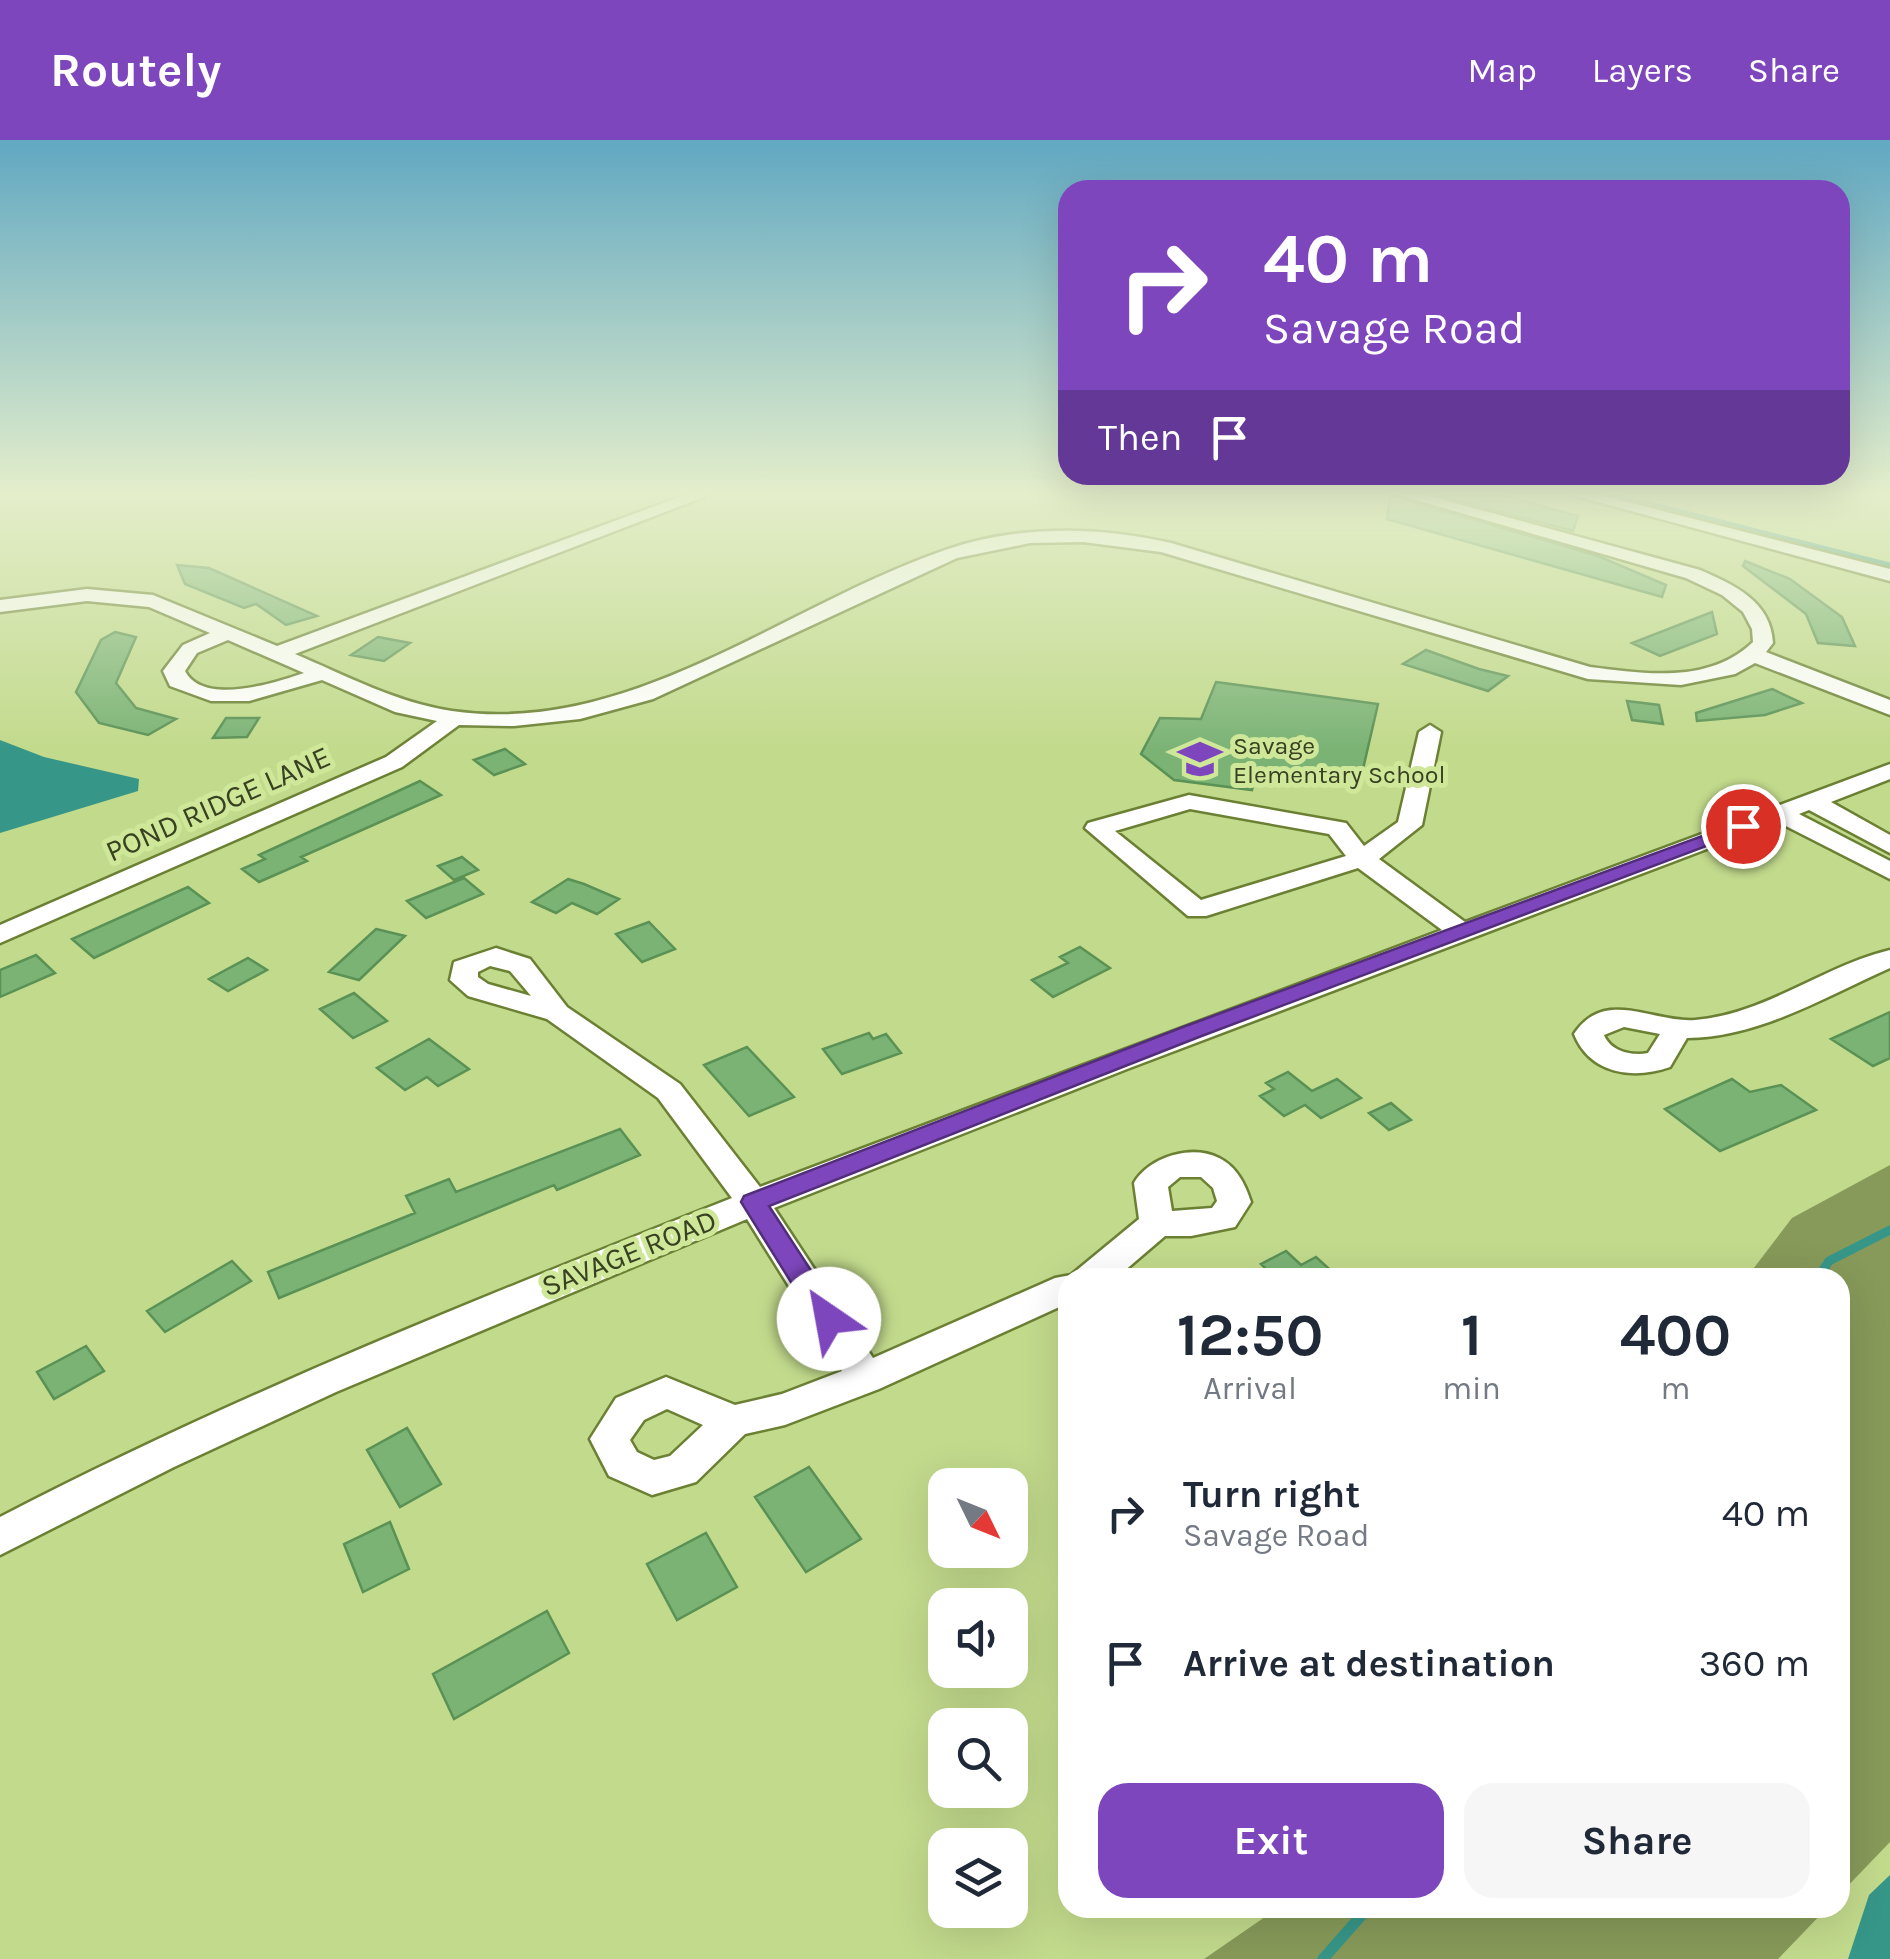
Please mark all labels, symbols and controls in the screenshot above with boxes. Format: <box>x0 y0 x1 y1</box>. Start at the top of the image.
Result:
text: Routely <box>50 42 221 98</box>
text: Map <box>1467 50 1537 91</box>
text: Layers <box>1592 50 1693 91</box>
text: Share <box>1748 50 1840 91</box>
text: 40 m <box>1263 218 1433 300</box>
icon: right <box>1098 220 1228 350</box>
text: Savage Road <box>1263 302 1525 354</box>
icon: arrive <box>1202 410 1257 465</box>
text: Then <box>1098 415 1182 460</box>
place label: Savage Elementary School <box>1233 731 1445 789</box>
school or university icon: Savage Elementary School <box>1176 735 1224 783</box>
street label: POND RIDGE LANE <box>100 738 336 870</box>
pin <box>1701 784 1786 869</box>
icon: arrive <box>1716 799 1771 854</box>
street label: SAVAGE ROAD <box>536 1202 722 1304</box>
position arrow <box>777 1267 881 1371</box>
text: 12:50 <box>1177 1300 1323 1370</box>
text: 1 <box>1461 1300 1482 1370</box>
text: 400 <box>1620 1300 1731 1370</box>
text: Arrival <box>1203 1370 1297 1407</box>
text: min <box>1442 1370 1501 1407</box>
text: m <box>1660 1370 1690 1407</box>
north arrow <box>928 1468 1028 1568</box>
map controls <box>928 1468 1028 1928</box>
text: Turn right <box>1183 1472 1360 1517</box>
icon: right <box>1098 1486 1153 1541</box>
text: 40 m <box>1722 1491 1810 1536</box>
text: Savage Road <box>1183 1517 1369 1554</box>
button: sound <box>928 1588 1028 1688</box>
icon: arrive <box>1098 1636 1153 1691</box>
text: Arrive at destination <box>1183 1641 1555 1686</box>
text: 360 m <box>1699 1641 1810 1686</box>
button: search <box>928 1708 1028 1808</box>
button: Exit <box>1098 1783 1444 1898</box>
button: Share <box>1464 1783 1810 1898</box>
button: layers <box>928 1828 1028 1928</box>

